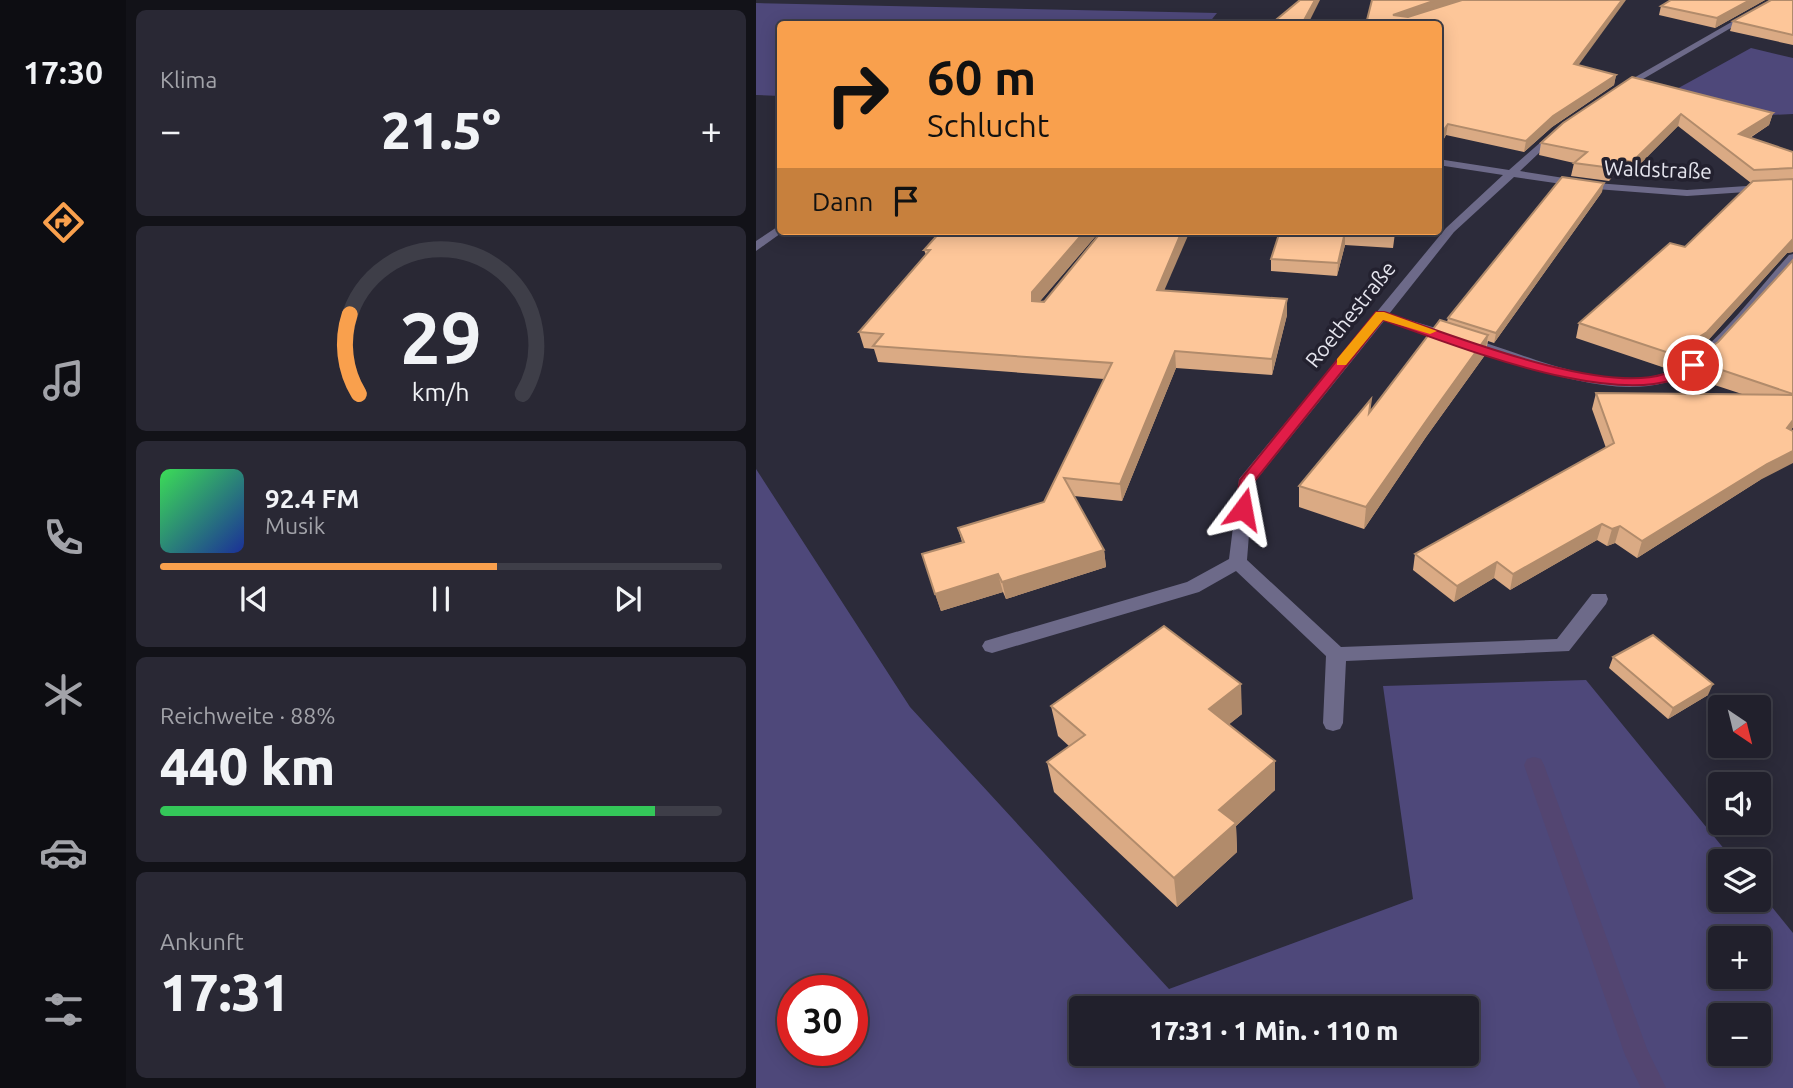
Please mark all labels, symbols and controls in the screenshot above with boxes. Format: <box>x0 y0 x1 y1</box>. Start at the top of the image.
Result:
icon: right <box>812 49 903 140</box>
text: 60 m <box>927 49 1036 104</box>
text: 17:30 <box>23 54 103 90</box>
text: Klima <box>160 67 217 92</box>
text: 21.5° <box>381 101 501 159</box>
text: Schlucht <box>927 107 1049 143</box>
text: − <box>160 109 181 151</box>
text: + <box>701 109 722 151</box>
street label: Waldstraße <box>1604 155 1712 183</box>
icon: arrive <box>887 182 925 220</box>
text: Dann <box>812 187 873 216</box>
icon: directions <box>39 198 88 247</box>
street label: Roethestraße <box>1300 256 1400 372</box>
text: 29 <box>400 297 482 379</box>
pin <box>1663 335 1723 395</box>
icon: arrive <box>1674 346 1712 384</box>
icon: music <box>39 356 88 405</box>
text: km/h <box>412 378 470 406</box>
position arrow <box>1206 472 1280 546</box>
text: 92.4 FM <box>265 484 359 513</box>
icon: phone <box>39 513 88 562</box>
text: Musik <box>265 513 325 538</box>
icon: previous <box>235 580 273 618</box>
icon: pause <box>422 580 460 618</box>
icon: next <box>609 580 647 618</box>
icon: climate <box>39 670 88 719</box>
north arrow <box>1708 695 1771 758</box>
map controls <box>1708 695 1771 1066</box>
text: Reichweite · 88% <box>160 703 336 728</box>
text: 440 km <box>160 737 335 795</box>
button: sound <box>1708 772 1771 835</box>
icon: car <box>39 828 88 877</box>
button: layers <box>1708 849 1771 912</box>
button: + <box>1708 926 1771 989</box>
text: Ankunft <box>160 929 244 954</box>
text: 17:31 <box>160 963 290 1021</box>
speed limit sign: 30 <box>777 975 868 1066</box>
icon: filters <box>39 985 88 1034</box>
button: − <box>1708 1003 1771 1066</box>
text: 17:31 · 1 Min. · 110 m <box>1150 1016 1398 1045</box>

